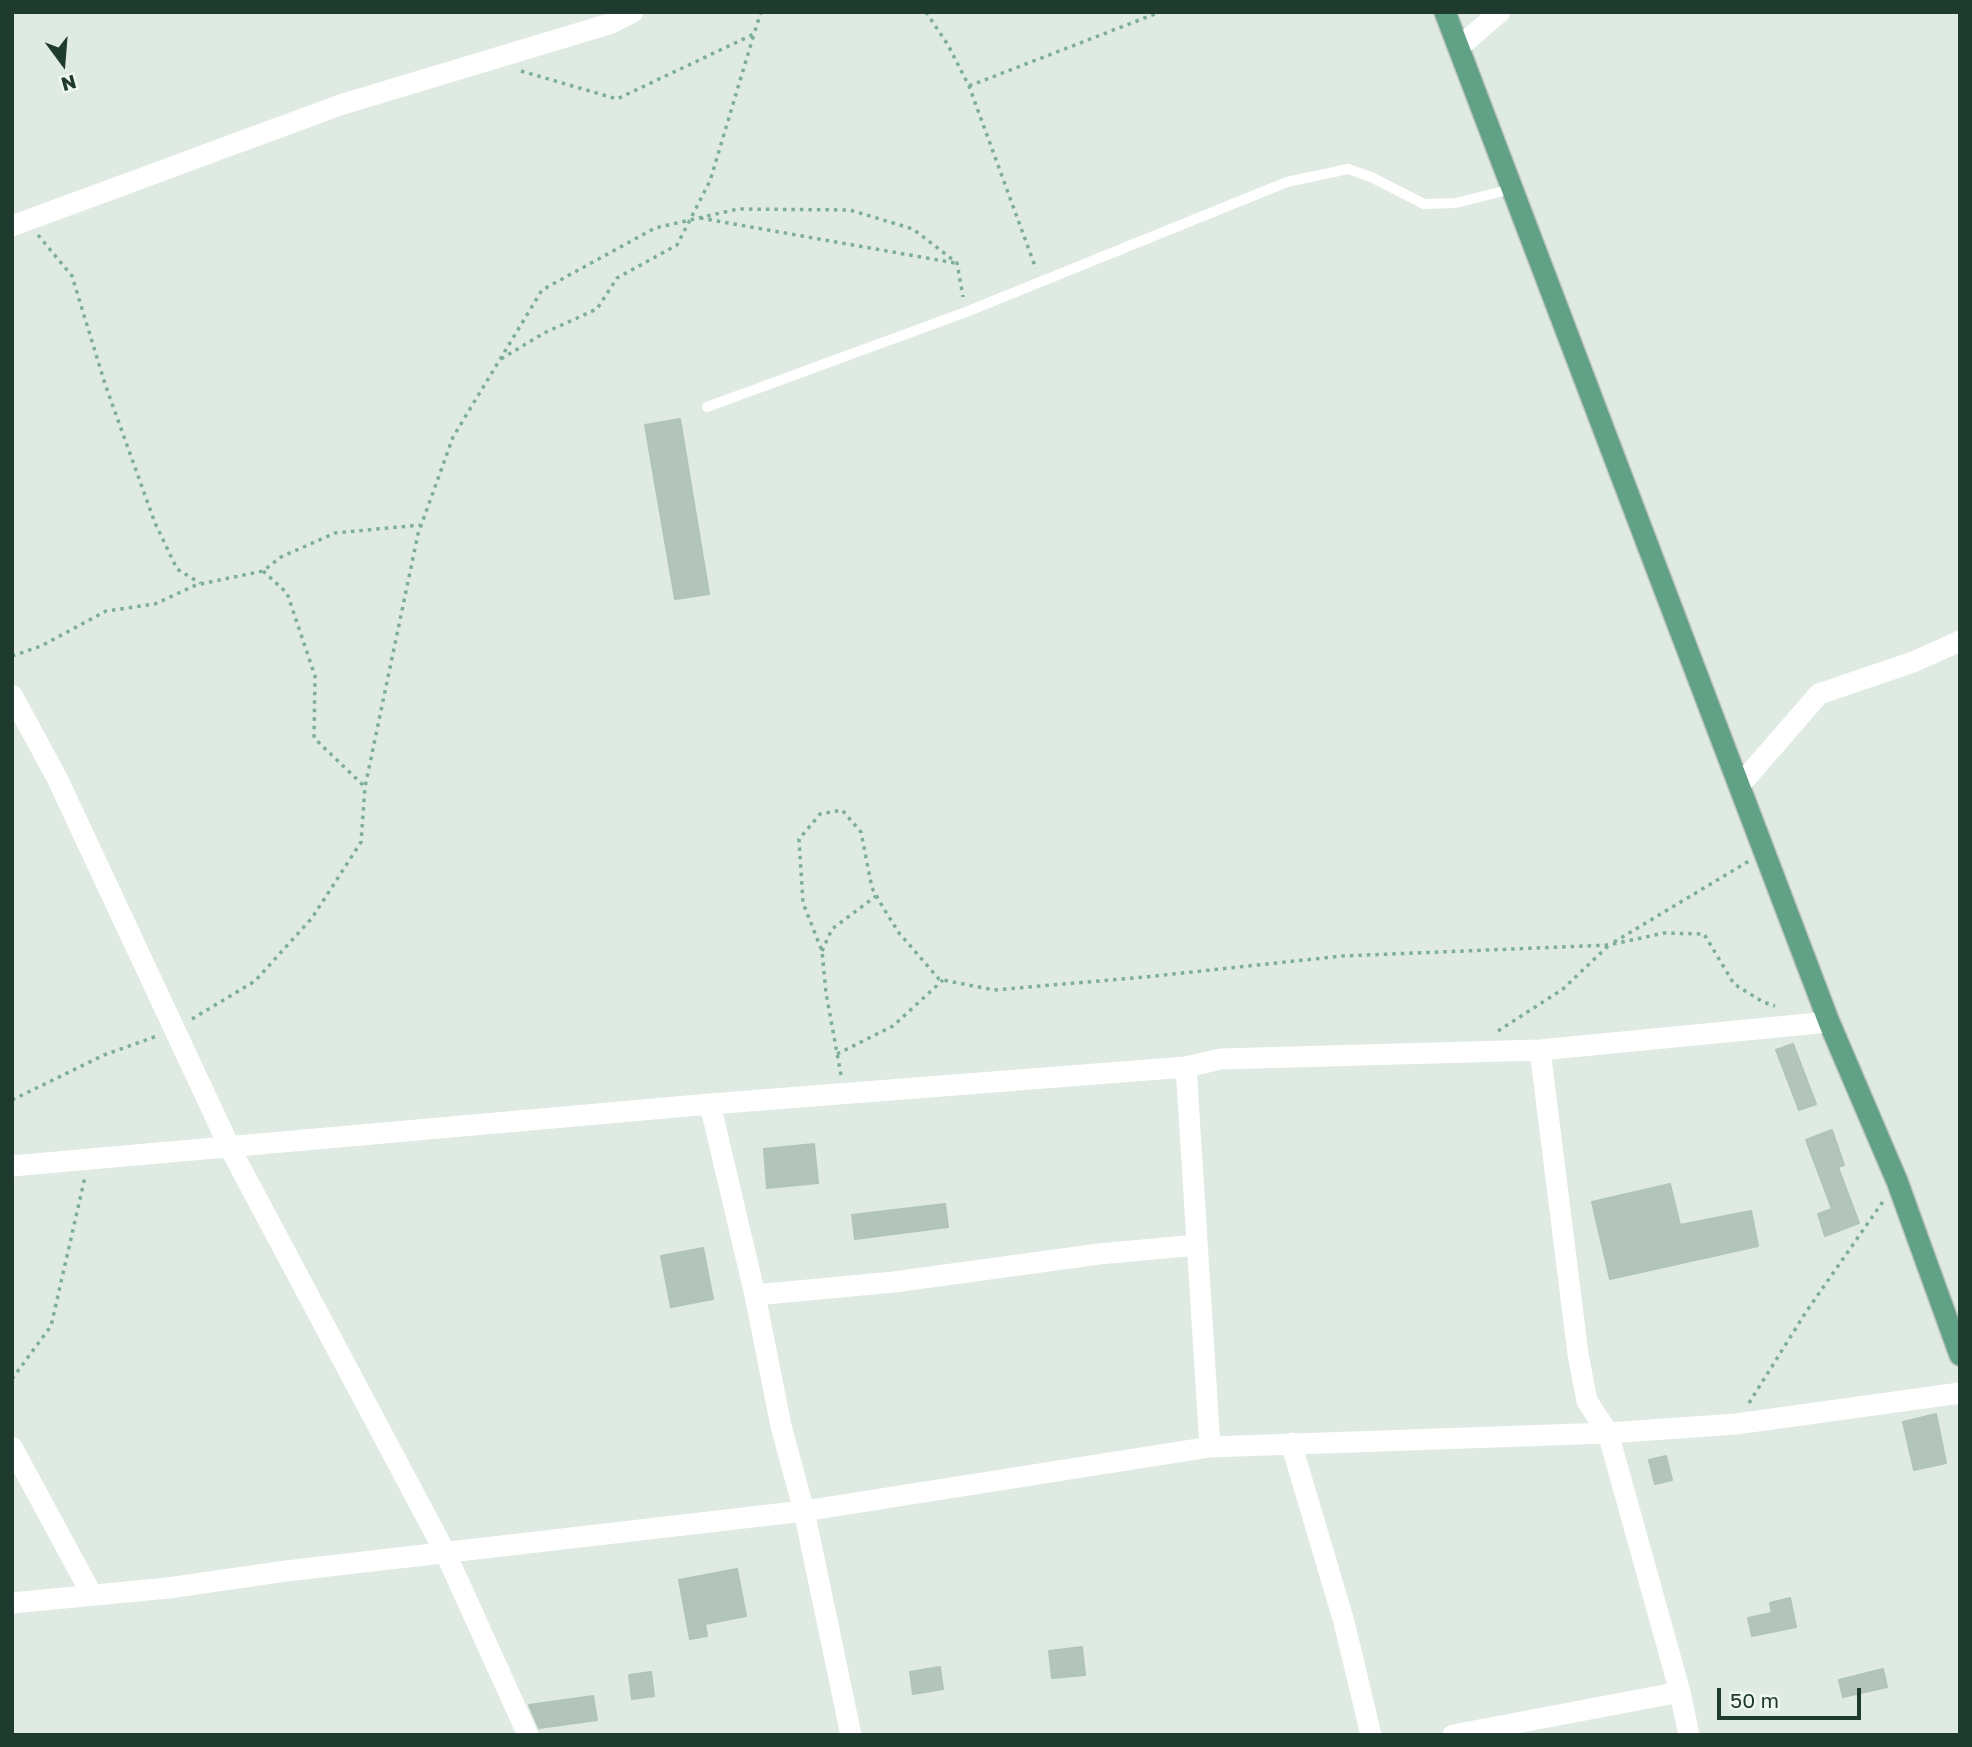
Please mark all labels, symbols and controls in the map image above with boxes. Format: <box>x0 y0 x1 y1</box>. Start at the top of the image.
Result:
north arrow <box>28 28 98 98</box>
text: N <box>59 71 79 97</box>
scale bar <box>1720 1674 1864 1718</box>
text: 50 m <box>1730 1687 1779 1713</box>

